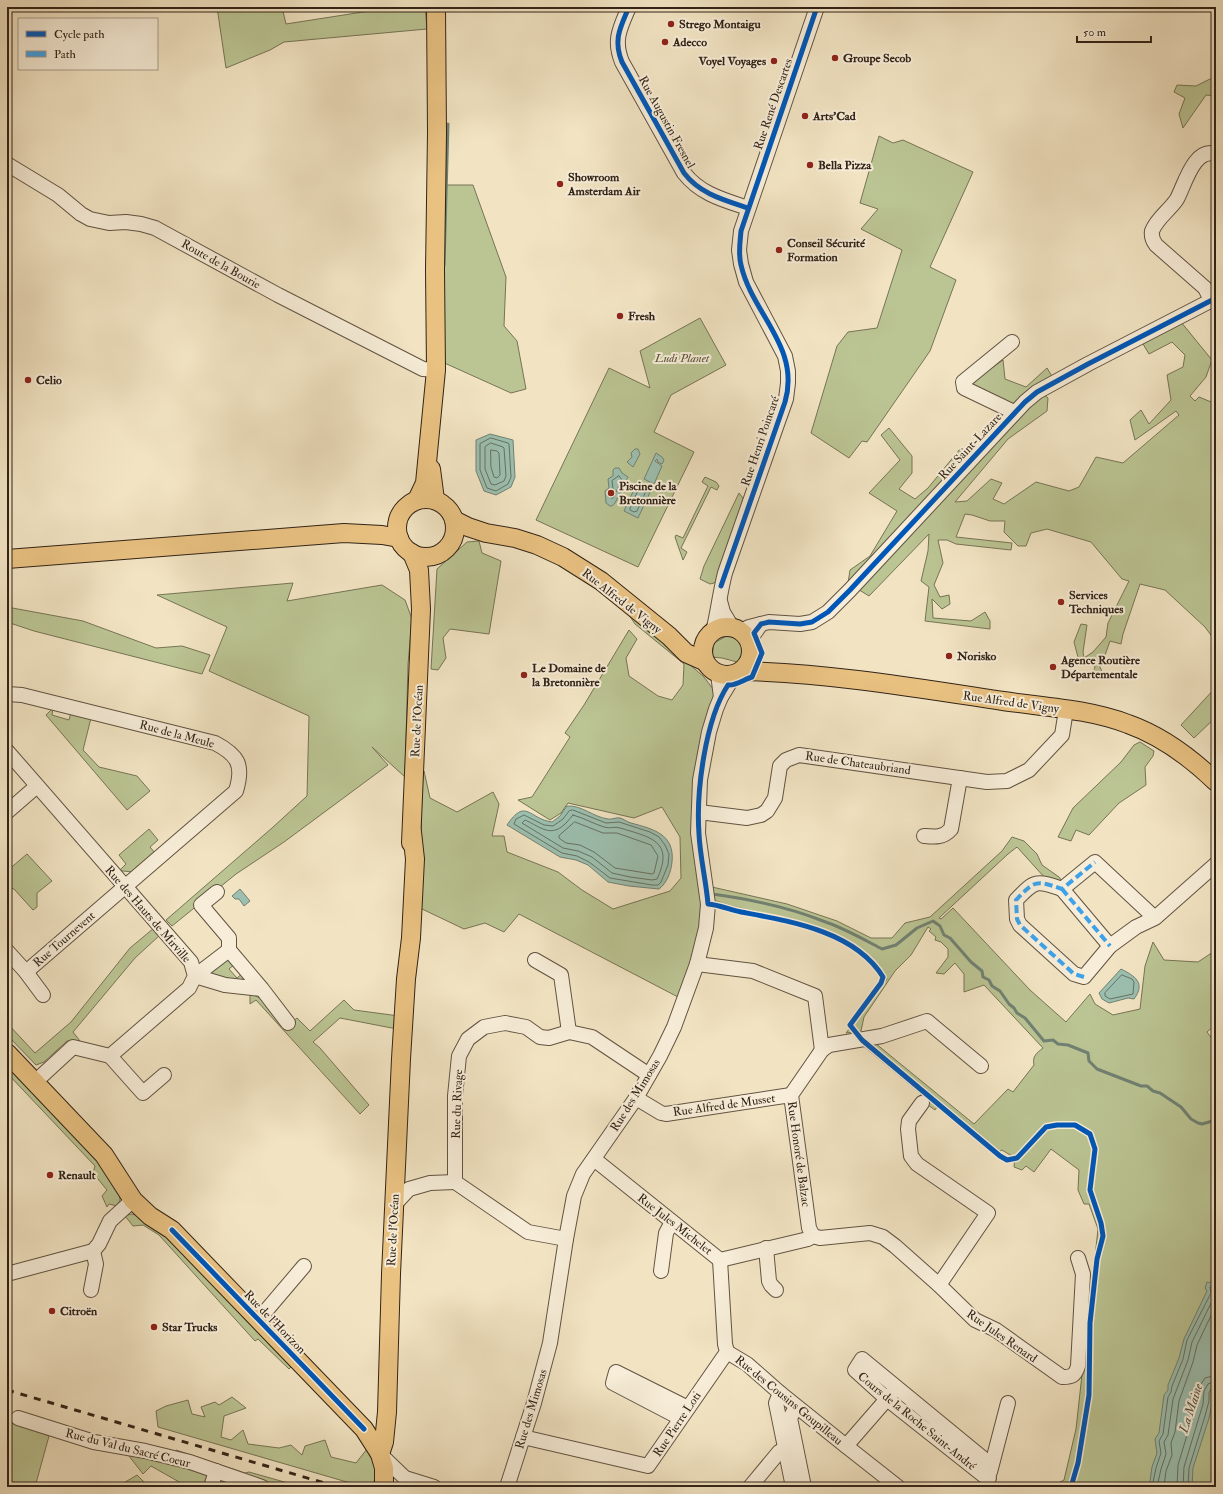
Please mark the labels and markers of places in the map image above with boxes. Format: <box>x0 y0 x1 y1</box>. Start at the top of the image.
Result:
place label: Strego Montaigu <box>679 17 762 32</box>
marker: Strego Montaigu <box>666 19 676 29</box>
place label: Adecco <box>672 35 707 50</box>
marker: Adecco <box>660 37 670 47</box>
place label: Groupe Secob <box>843 51 911 66</box>
marker: Groupe Secob <box>830 53 840 63</box>
place label: Voyel Voyages <box>698 54 766 69</box>
marker: Voyel Voyages <box>769 56 779 66</box>
place label: Arts'Cad <box>812 109 856 124</box>
marker: Arts'Cad <box>800 111 810 121</box>
place label: Bella Pizza <box>818 158 872 173</box>
marker: Bella Pizza <box>805 160 815 170</box>
place label: Showroom Amsterdam Air <box>567 170 641 199</box>
marker: Showroom Amsterdam Air <box>555 179 565 189</box>
place label: Conseil Sécurité Formation <box>787 236 866 265</box>
marker: Conseil Sécurité Formation <box>774 245 784 255</box>
place label: Fresh <box>628 309 656 324</box>
marker: Fresh <box>615 311 625 321</box>
place label: Celio <box>36 373 62 388</box>
marker: Celio <box>23 375 33 385</box>
place label: Piscine de la Bretonnière <box>619 479 678 508</box>
marker: Piscine de la Bretonnière <box>606 488 616 498</box>
place label: Services Techniques <box>1068 588 1123 617</box>
marker: Services Techniques <box>1056 597 1066 607</box>
place label: Norisko <box>956 649 997 664</box>
marker: Norisko <box>944 651 954 661</box>
place label: Agence Routière Départementale <box>1060 653 1141 682</box>
place label: Le Domaine de la Bretonnière <box>531 661 607 690</box>
marker: Agence Routière Départementale <box>1048 662 1058 672</box>
marker: Le Domaine de la Bretonnière <box>519 670 529 680</box>
place label: Renault <box>58 1168 96 1183</box>
marker: Renault <box>45 1170 55 1180</box>
place label: Citroën <box>60 1304 98 1319</box>
marker: Citroën <box>47 1306 57 1316</box>
place label: Star Trucks <box>162 1320 217 1335</box>
marker: Star Trucks <box>149 1322 159 1332</box>

